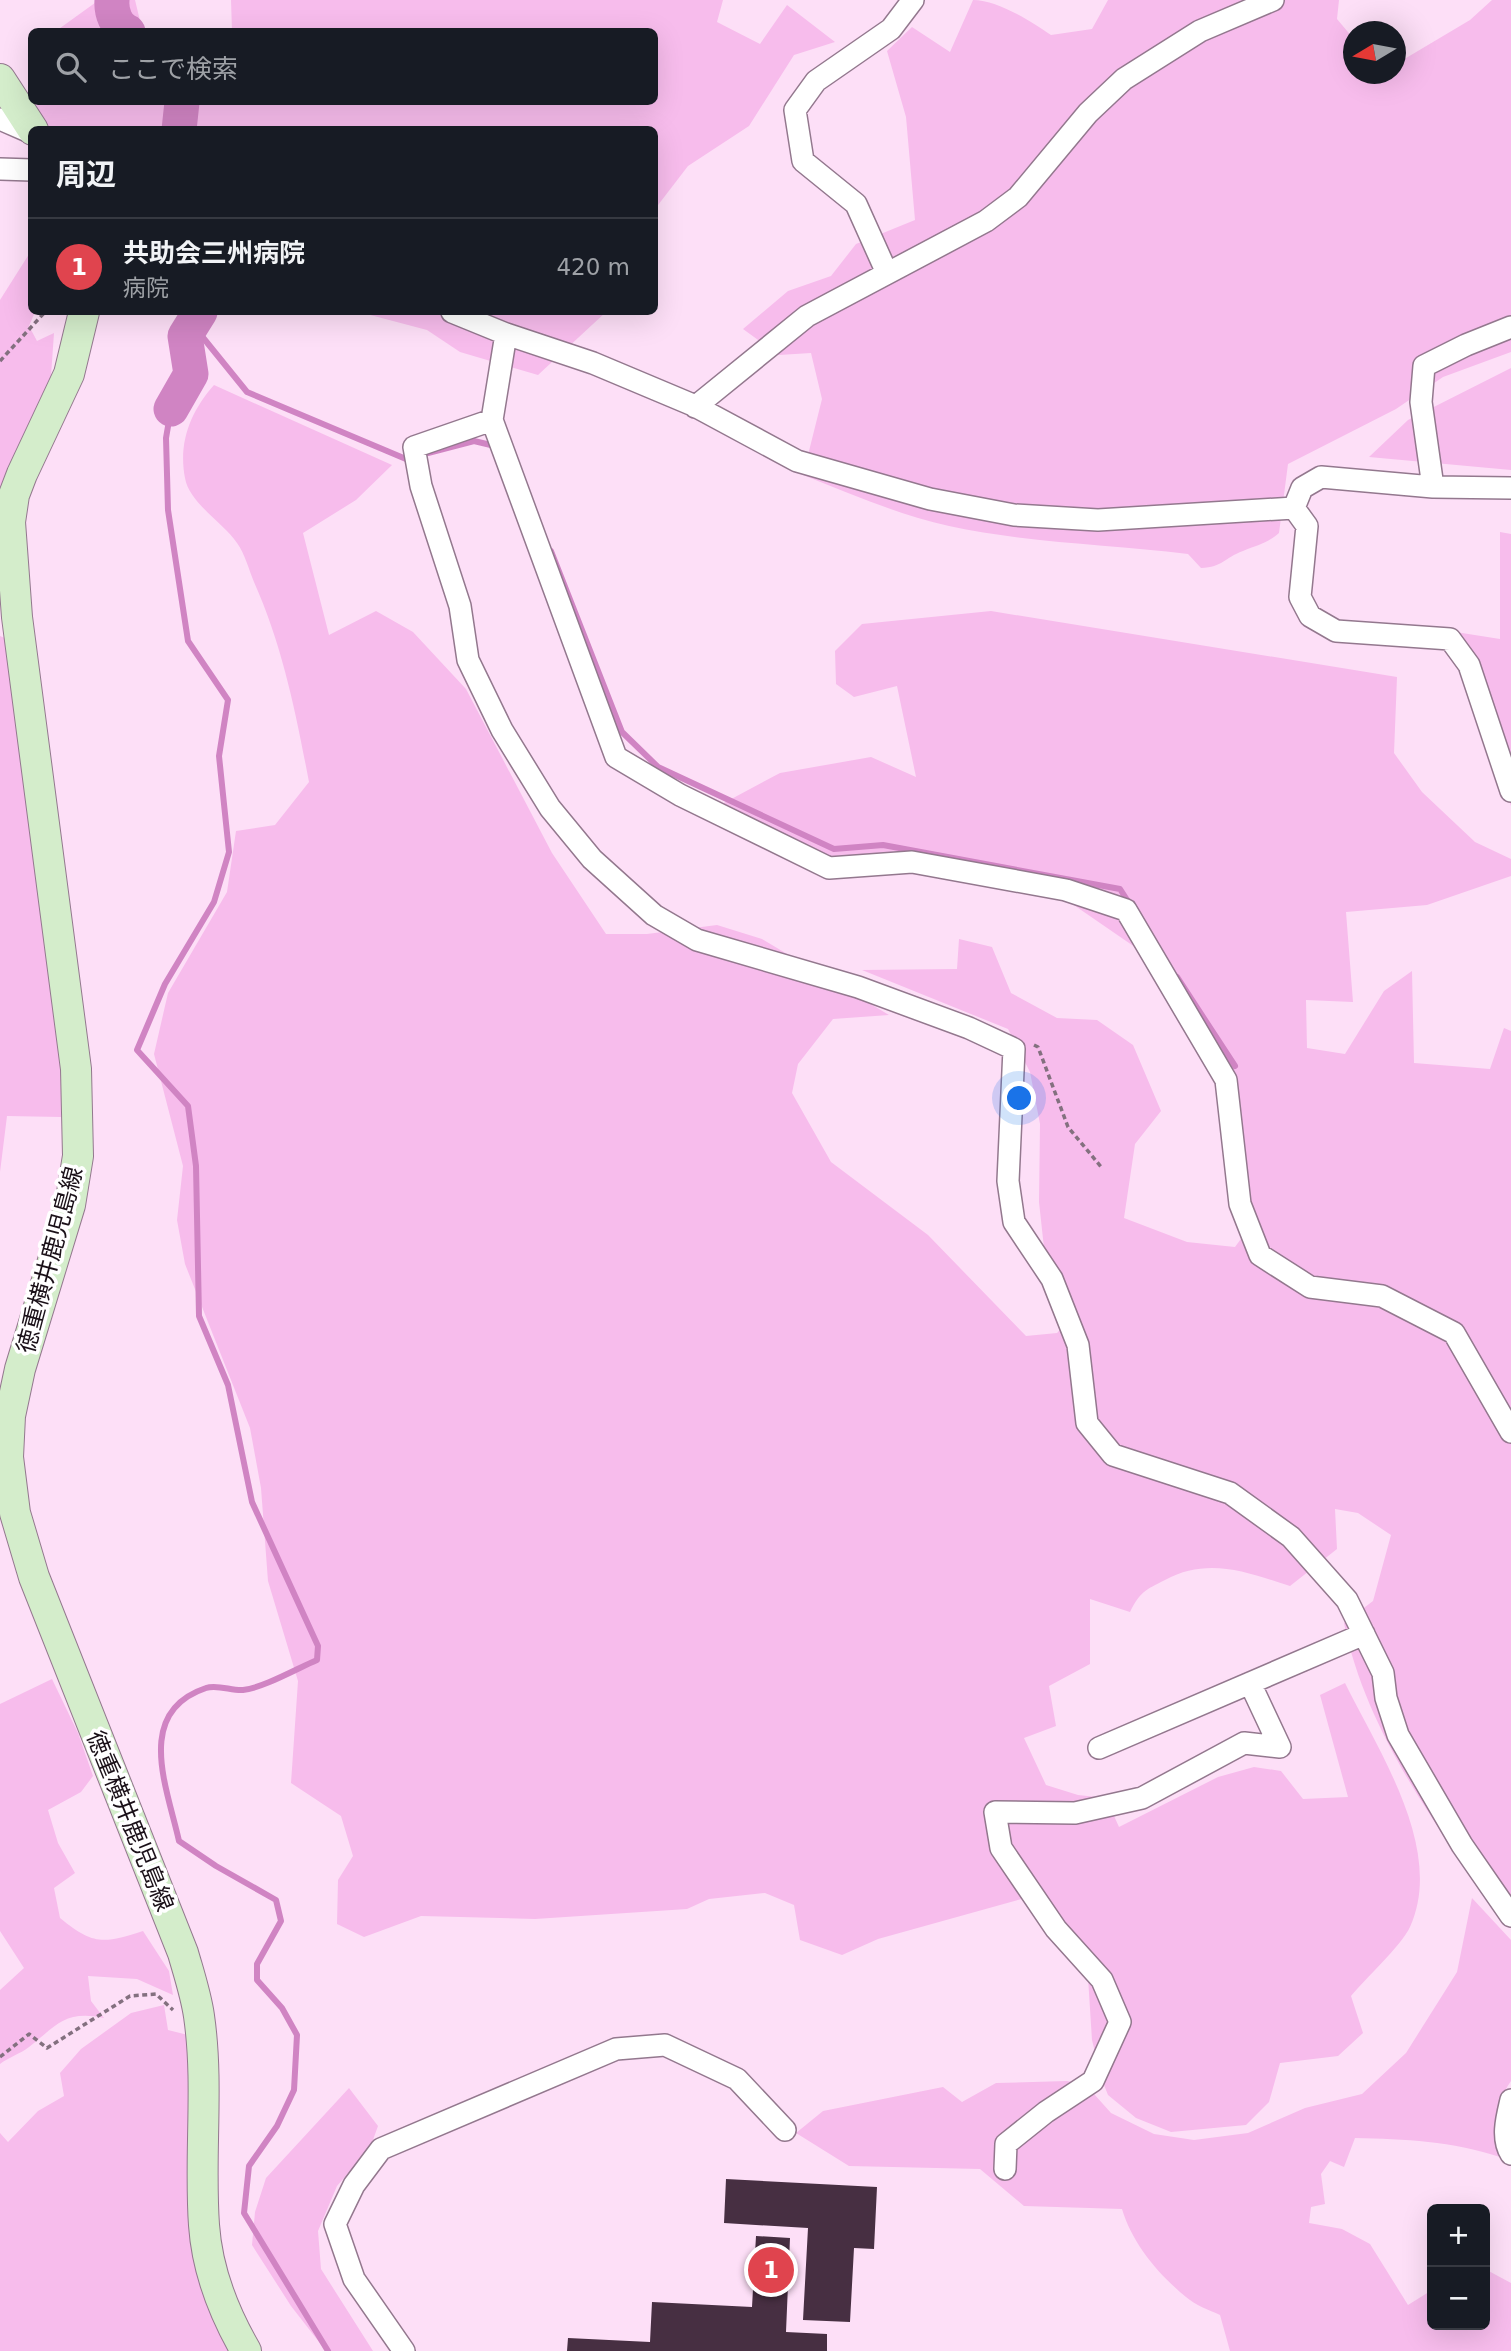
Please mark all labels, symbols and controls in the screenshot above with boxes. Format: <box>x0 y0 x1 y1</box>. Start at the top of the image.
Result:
north arrow <box>1343 21 1406 84</box>
search box <box>28 28 658 105</box>
icon: search <box>52 48 90 86</box>
text: ここで検索 <box>108 54 238 84</box>
text: 周辺 <box>56 157 116 192</box>
text: 共助会三州病院 <box>123 238 305 268</box>
text: 1 <box>71 254 87 280</box>
text: 420 m <box>556 254 630 280</box>
text: 病院 <box>123 275 169 301</box>
your location <box>1002 1081 1036 1115</box>
street label: 徳重横井鹿児島線 <box>12 1164 88 1356</box>
street label: 徳重横井鹿児島線 <box>81 1727 179 1915</box>
map controls <box>1427 2204 1490 2330</box>
button: + <box>1427 2204 1490 2267</box>
pin: 1 <box>748 2244 794 2296</box>
button: − <box>1427 2267 1490 2330</box>

